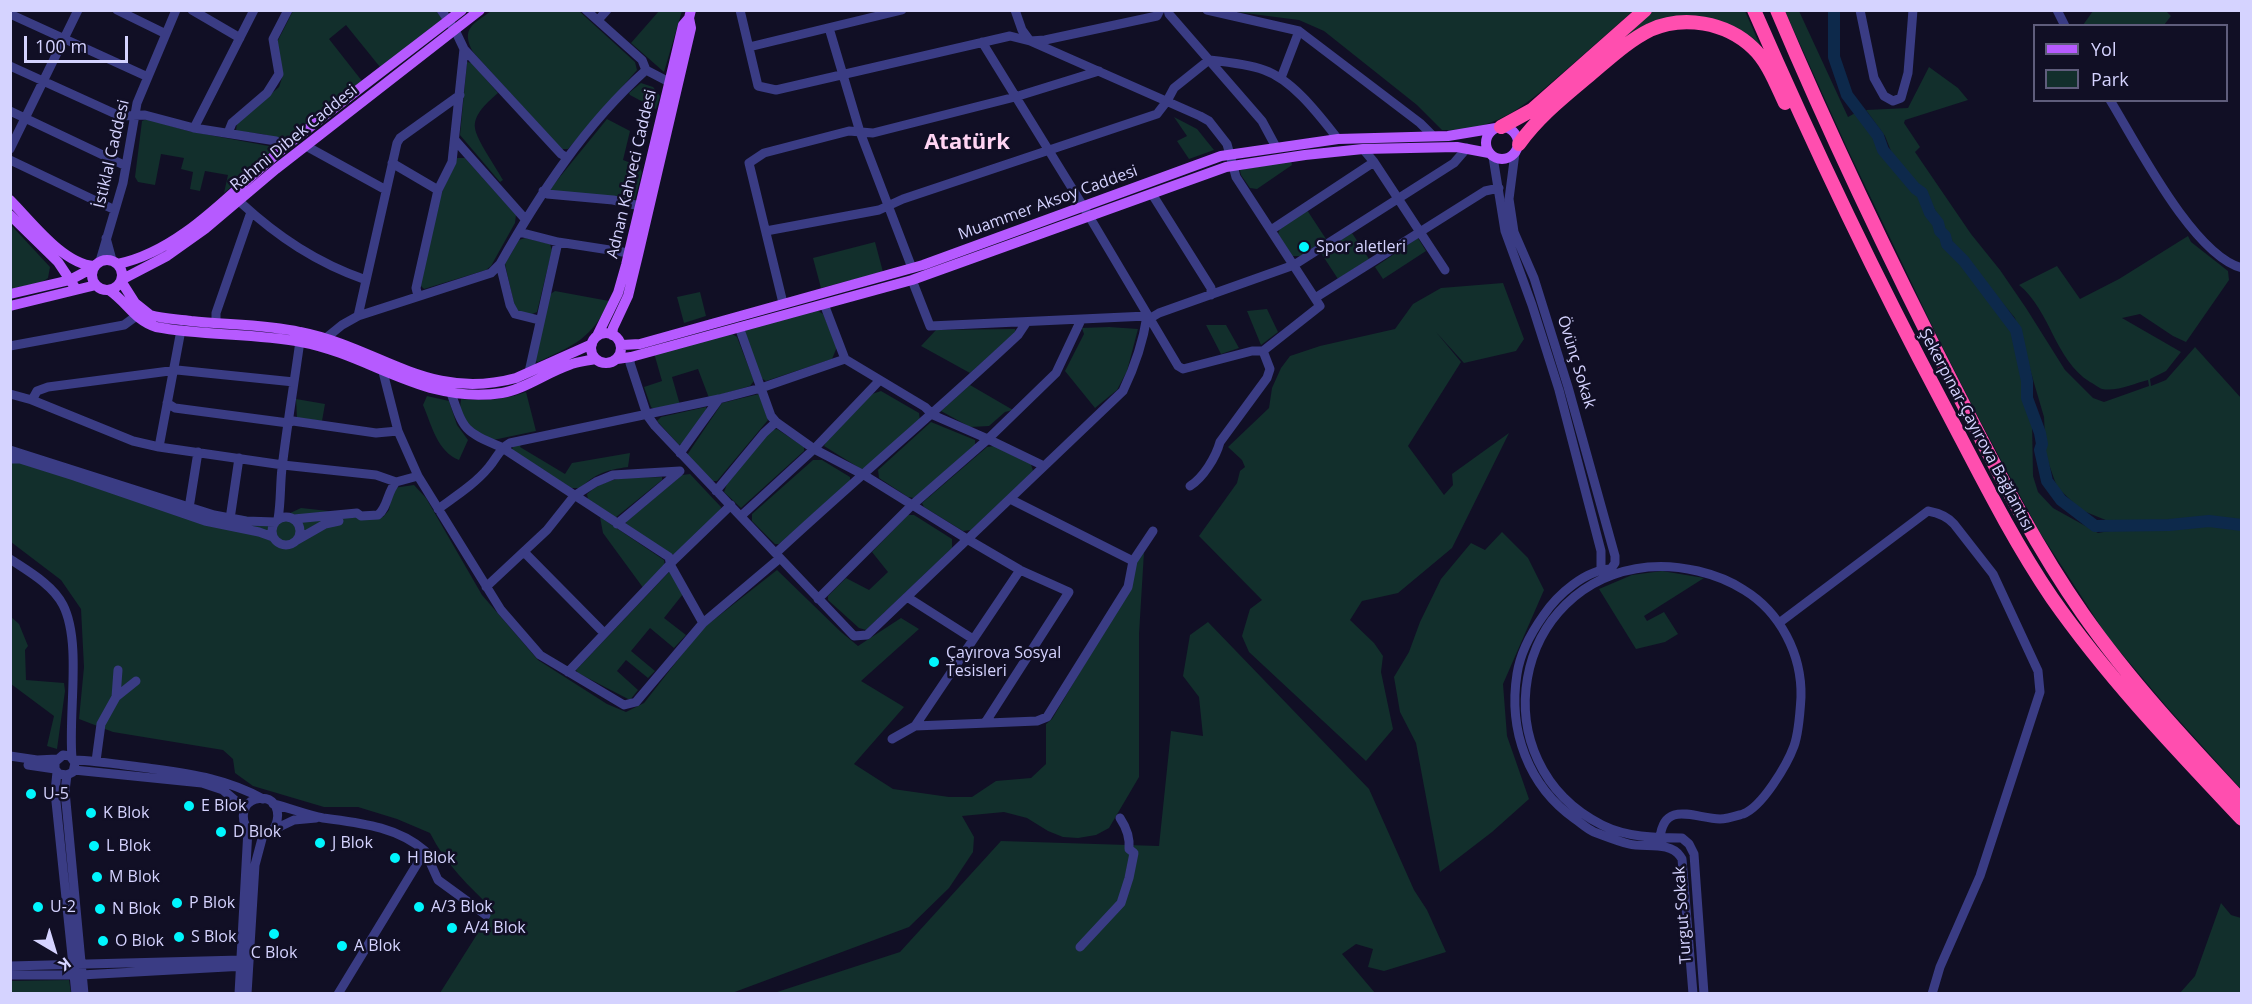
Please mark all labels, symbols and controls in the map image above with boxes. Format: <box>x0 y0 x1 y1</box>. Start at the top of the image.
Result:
scale bar <box>27 24 130 62</box>
legend <box>2033 24 2228 102</box>
text: 100 m <box>35 34 87 58</box>
text: Yol <box>2091 37 2116 61</box>
text: Park <box>2091 67 2129 91</box>
street label: Rahmi Dibek Caddesi <box>227 81 361 195</box>
street label: Adnan Kahveci Caddesi <box>603 88 661 260</box>
street label: İstiklal Caddesi <box>90 98 134 210</box>
district label: Atatürk <box>924 130 1010 156</box>
street label: Muammer Aksoy Caddesi <box>956 162 1140 244</box>
place label: Spor aletleri <box>1316 237 1406 257</box>
marker: Spor aletleri <box>1297 240 1311 254</box>
street label: Övünç Sokak <box>1553 313 1599 411</box>
street label: Şekerpınar-Çayırova Bağlantısı <box>1914 326 2038 534</box>
place label: Çayırova Sosyal Tesisleri <box>946 643 1061 681</box>
marker: Çayırova Sosyal Tesisleri <box>927 655 941 669</box>
place label: U-5 <box>43 784 69 804</box>
marker: U-5 <box>24 787 38 801</box>
place label: E Blok <box>201 796 246 816</box>
marker: E Blok <box>182 799 196 813</box>
place label: K Blok <box>103 803 149 823</box>
marker: K Blok <box>84 806 98 820</box>
place label: D Blok <box>233 822 281 842</box>
marker: D Blok <box>214 825 228 839</box>
place label: J Blok <box>332 833 373 853</box>
place label: L Blok <box>106 836 151 856</box>
marker: J Blok <box>313 836 327 850</box>
marker: L Blok <box>87 839 101 853</box>
place label: H Blok <box>407 848 455 868</box>
marker: H Blok <box>388 851 402 865</box>
street label: Turgut Sokak <box>1670 866 1696 964</box>
place label: M Blok <box>109 867 160 887</box>
marker: M Blok <box>90 870 104 884</box>
place label: P Blok <box>189 893 235 913</box>
marker: P Blok <box>170 896 184 910</box>
place label: U-2 <box>50 897 76 917</box>
place label: A/3 Blok <box>431 897 493 917</box>
place label: N Blok <box>112 899 161 919</box>
marker: U-2 <box>31 900 45 914</box>
marker: A/3 Blok <box>412 900 426 914</box>
marker: N Blok <box>93 902 107 916</box>
place label: A/4 Blok <box>464 918 526 938</box>
north arrow <box>24 920 84 980</box>
marker: A/4 Blok <box>445 921 459 935</box>
place label: S Blok <box>191 927 236 947</box>
marker: C Blok <box>267 927 281 941</box>
marker: S Blok <box>172 930 186 944</box>
place label: O Blok <box>115 931 164 951</box>
marker: O Blok <box>96 934 110 948</box>
place label: A Blok <box>354 936 401 956</box>
marker: A Blok <box>335 939 349 953</box>
place label: C Blok <box>251 943 297 963</box>
text: K <box>54 952 76 976</box>

